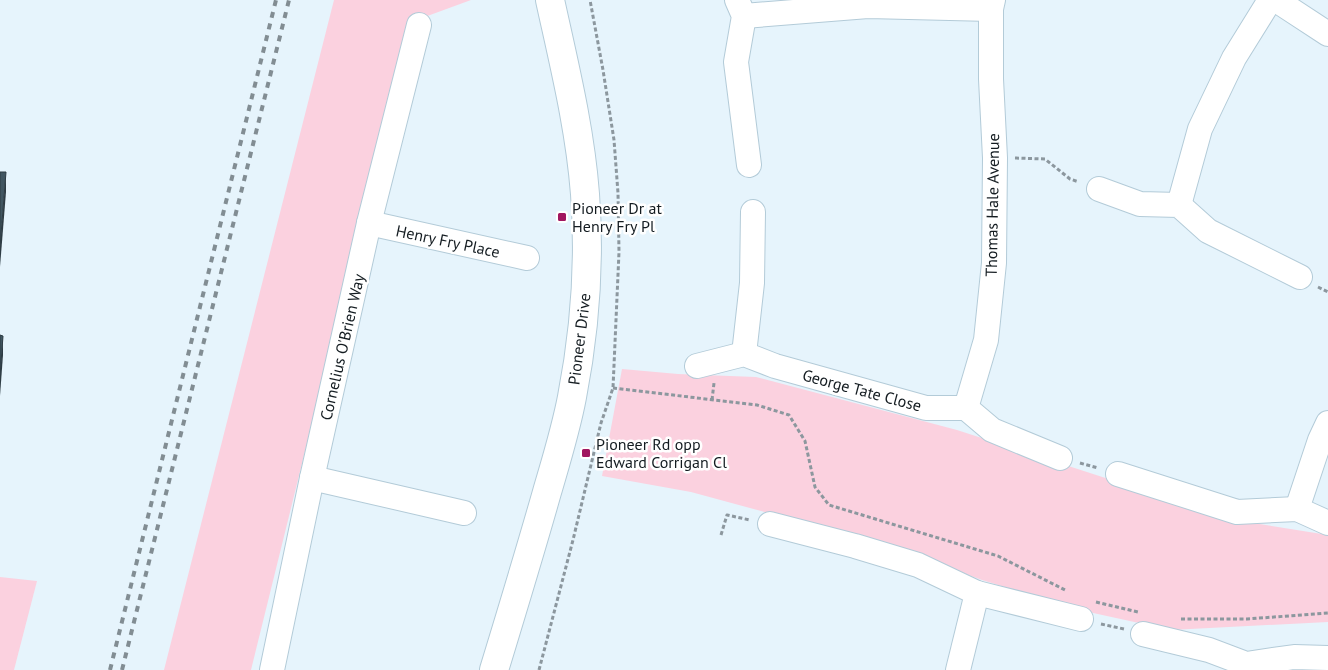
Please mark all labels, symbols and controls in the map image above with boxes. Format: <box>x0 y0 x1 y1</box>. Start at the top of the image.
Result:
street label: Thomas Hale Avenue <box>981 133 1003 277</box>
place label: Pioneer Dr at Henry Fry Pl <box>572 198 662 236</box>
marker: Pioneer Dr at Henry Fry Pl <box>556 211 568 223</box>
street label: Henry Fry Place <box>394 220 502 262</box>
street label: Cornelius O'Brien Way <box>315 271 369 422</box>
street label: Pioneer Drive <box>563 292 595 386</box>
street label: George Tate Close <box>800 365 924 415</box>
place label: Pioneer Rd opp Edward Corrigan Cl <box>596 434 727 472</box>
marker: Pioneer Rd opp Edward Corrigan Cl <box>580 447 592 459</box>

